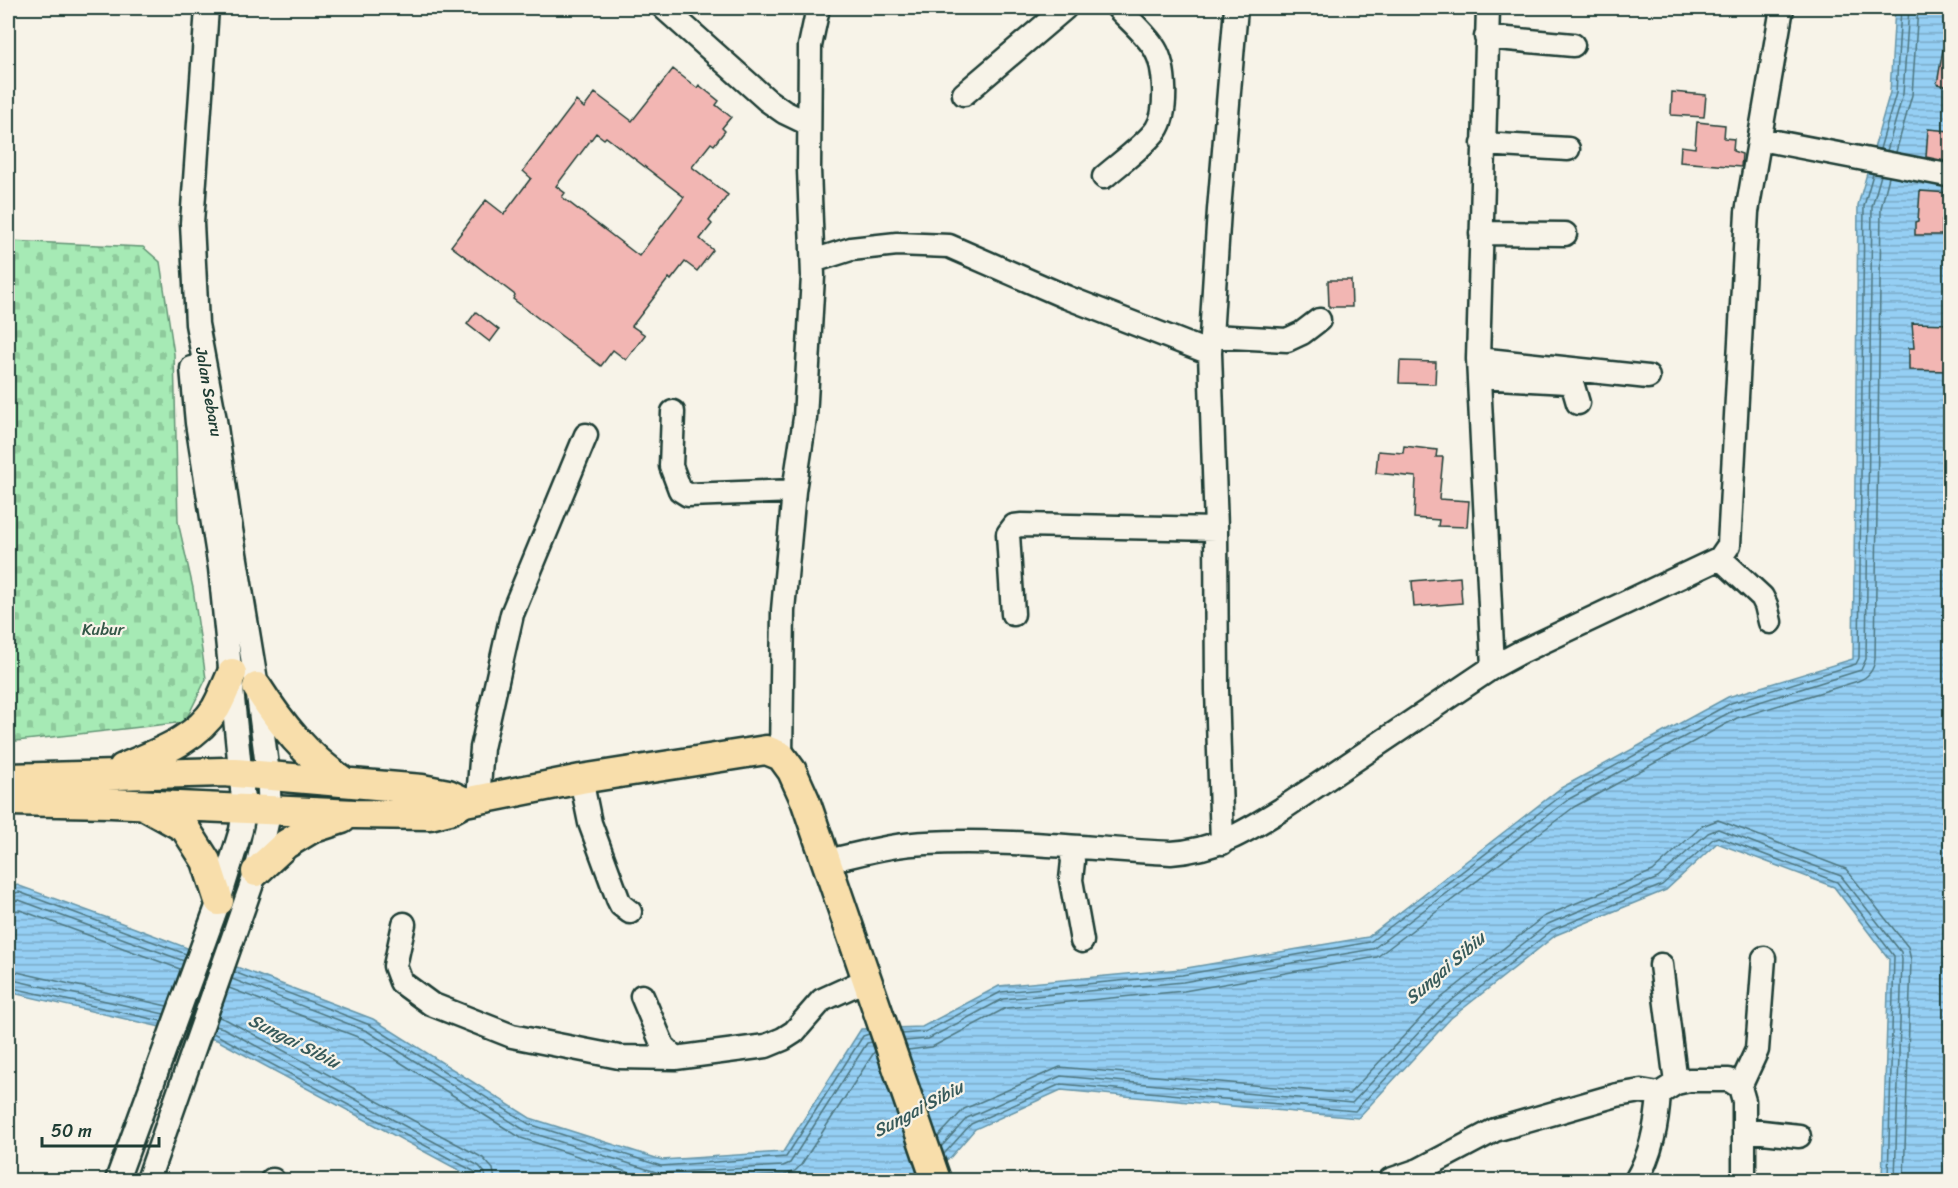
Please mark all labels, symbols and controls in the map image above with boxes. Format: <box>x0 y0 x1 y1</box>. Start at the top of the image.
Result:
street label: Jalan Sebaru <box>187 344 231 439</box>
park label: Kubur <box>82 615 126 644</box>
water label: Sungai Sibiu <box>1397 922 1495 1013</box>
water label: Sungai Sibiu <box>243 1004 347 1079</box>
water label: Sungai Sibiu <box>867 1071 971 1146</box>
scale bar <box>42 1110 159 1148</box>
text: 50 m <box>51 1115 92 1147</box>

